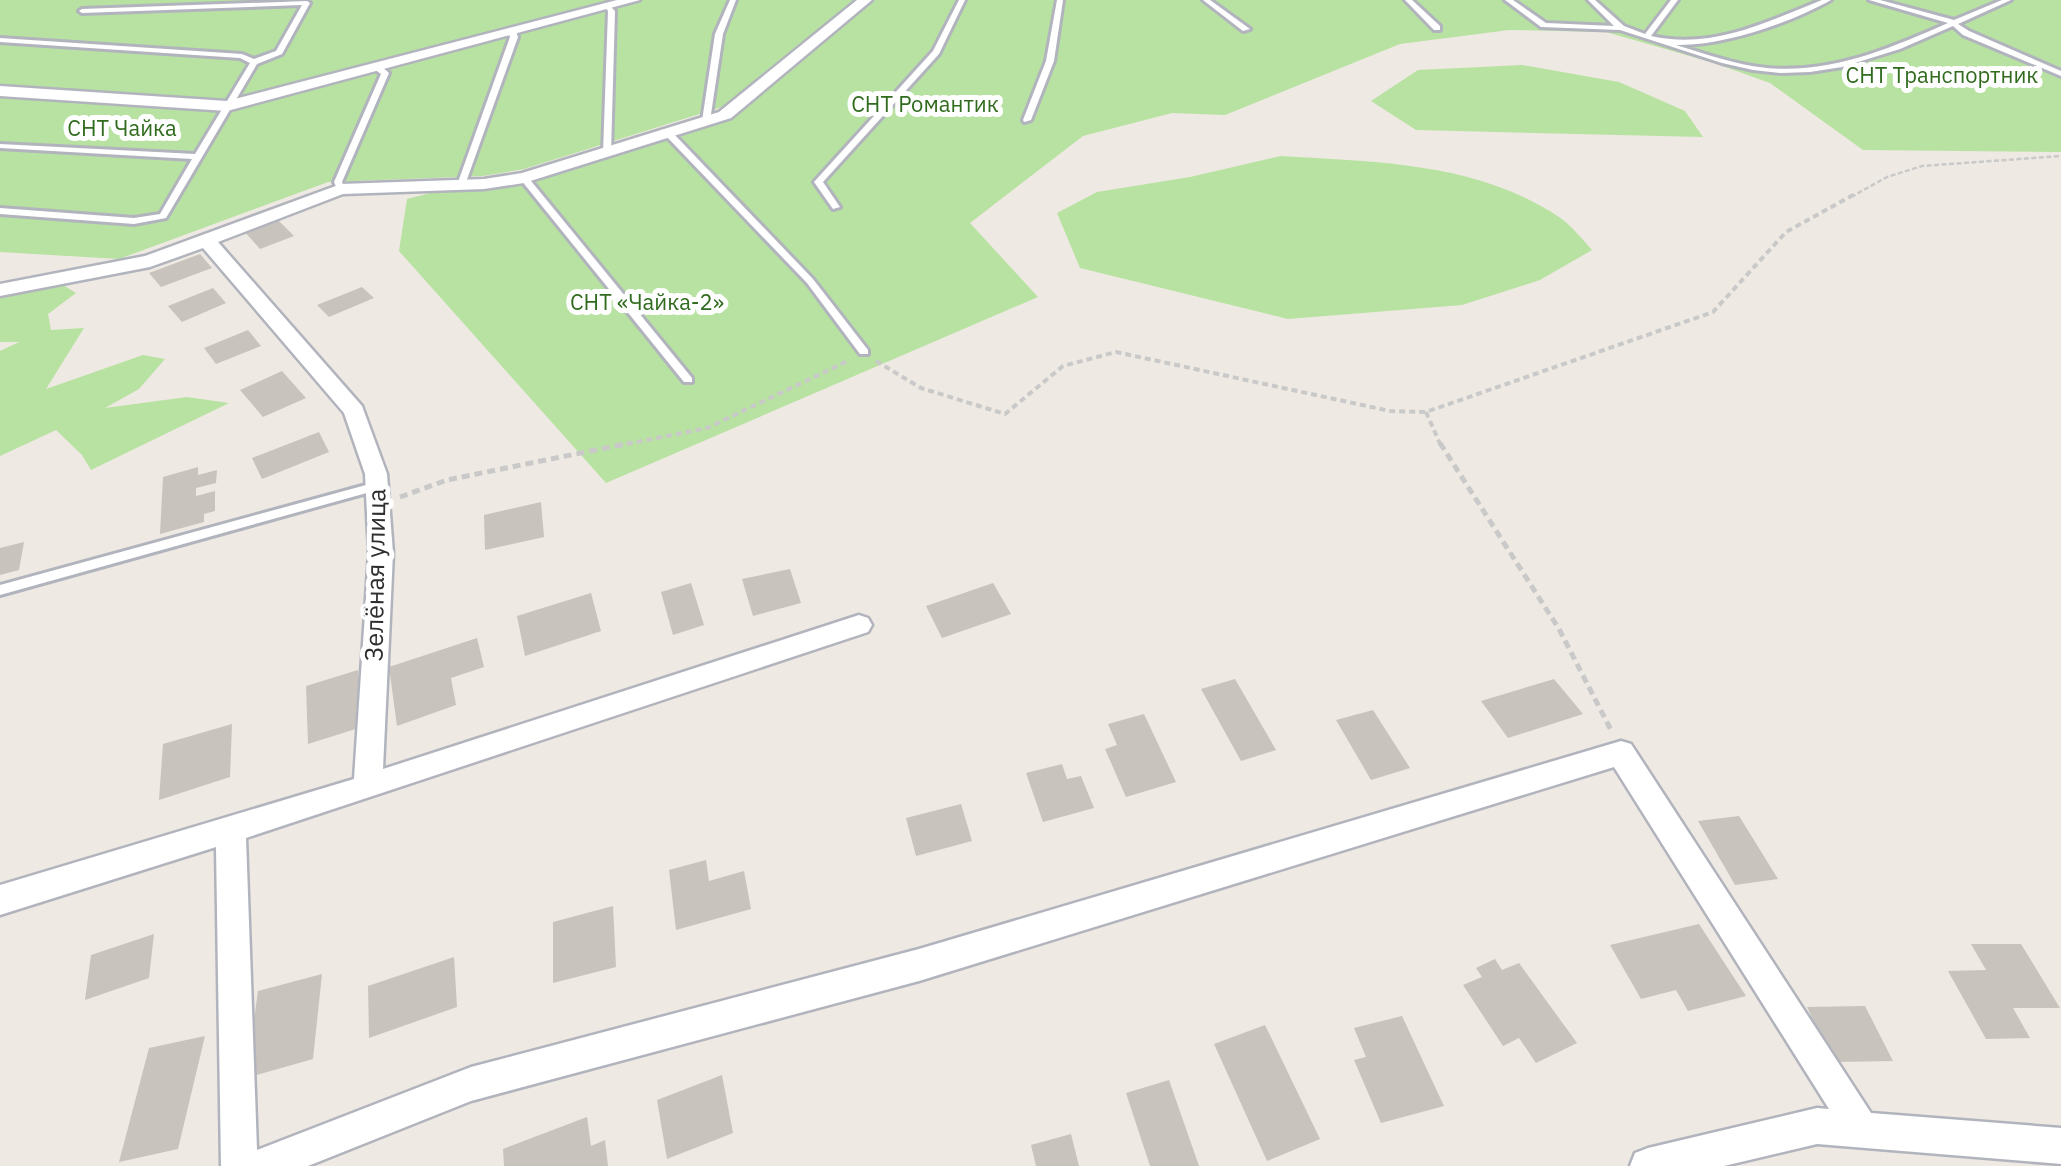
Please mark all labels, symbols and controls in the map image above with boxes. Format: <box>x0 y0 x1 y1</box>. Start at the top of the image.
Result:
park label: СНТ Транспортник <box>1846 60 2038 89</box>
park label: СНТ Романтик <box>851 89 999 118</box>
park label: СНТ Чайка <box>67 113 177 142</box>
park label: СНТ «Чайка-2» <box>570 287 724 316</box>
street label: Зелёная улица <box>356 488 393 662</box>

